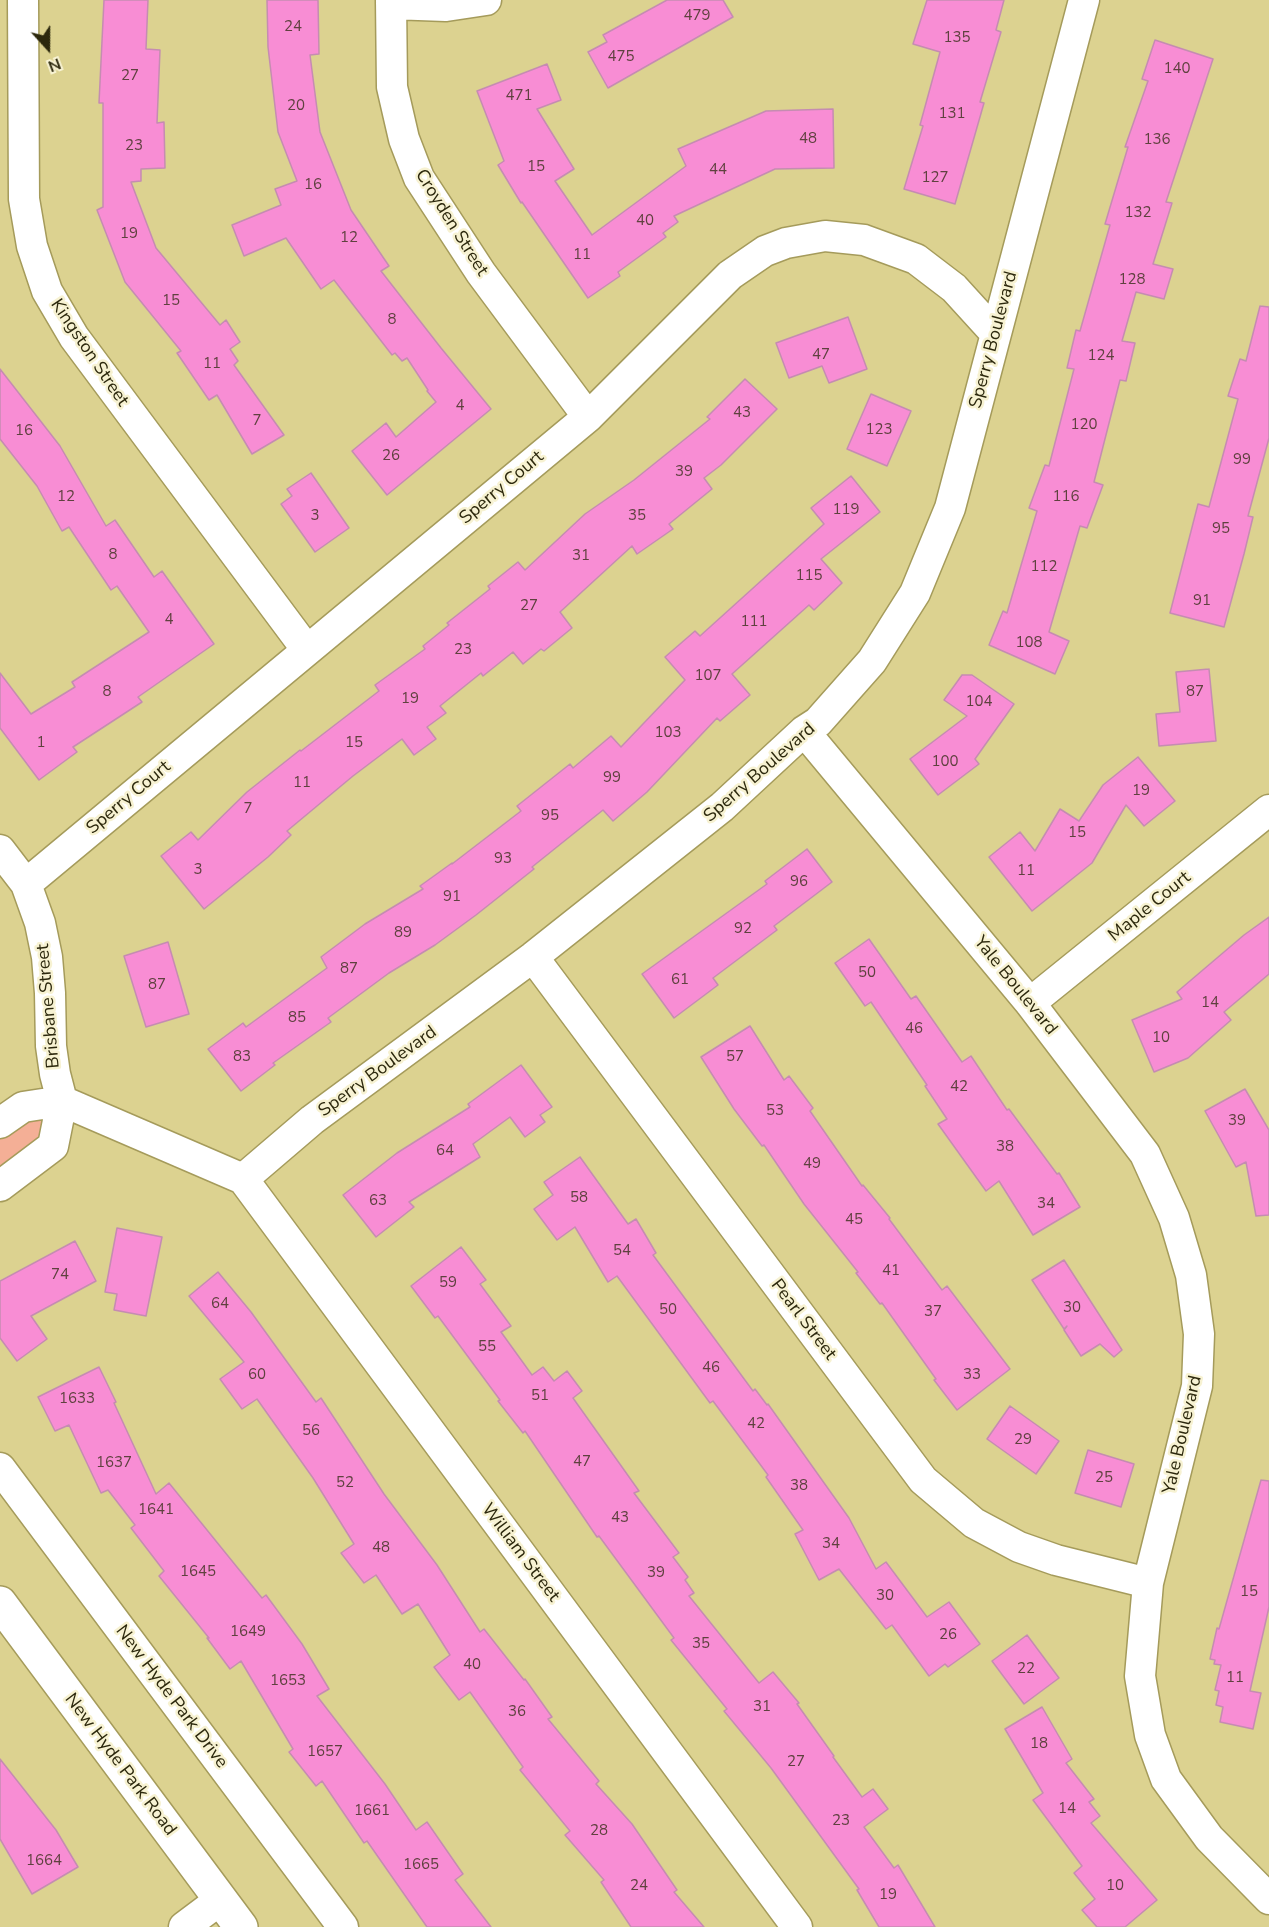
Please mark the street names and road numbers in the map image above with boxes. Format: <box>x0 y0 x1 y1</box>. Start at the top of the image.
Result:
street label: Croyden Street <box>410 166 492 280</box>
street label: Sperry Boulevard <box>965 269 1023 411</box>
street label: Kingston Street <box>45 295 133 411</box>
street label: Sperry Court <box>456 447 548 529</box>
street label: Sperry Boulevard <box>700 719 820 827</box>
street label: Sperry Court <box>83 757 175 839</box>
street label: Maple Court <box>1104 867 1196 947</box>
street label: Yale Boulevard <box>969 932 1061 1040</box>
street label: Brisbane Street <box>33 943 65 1069</box>
street label: Sperry Boulevard <box>315 1022 441 1122</box>
street label: Pearl Street <box>766 1275 840 1365</box>
street label: Yale Boulevard <box>1159 1374 1207 1496</box>
street label: William Street <box>476 1500 564 1606</box>
street label: New Hyde Park Drive <box>110 1621 232 1773</box>
street label: New Hyde Park Road <box>59 1690 181 1840</box>

